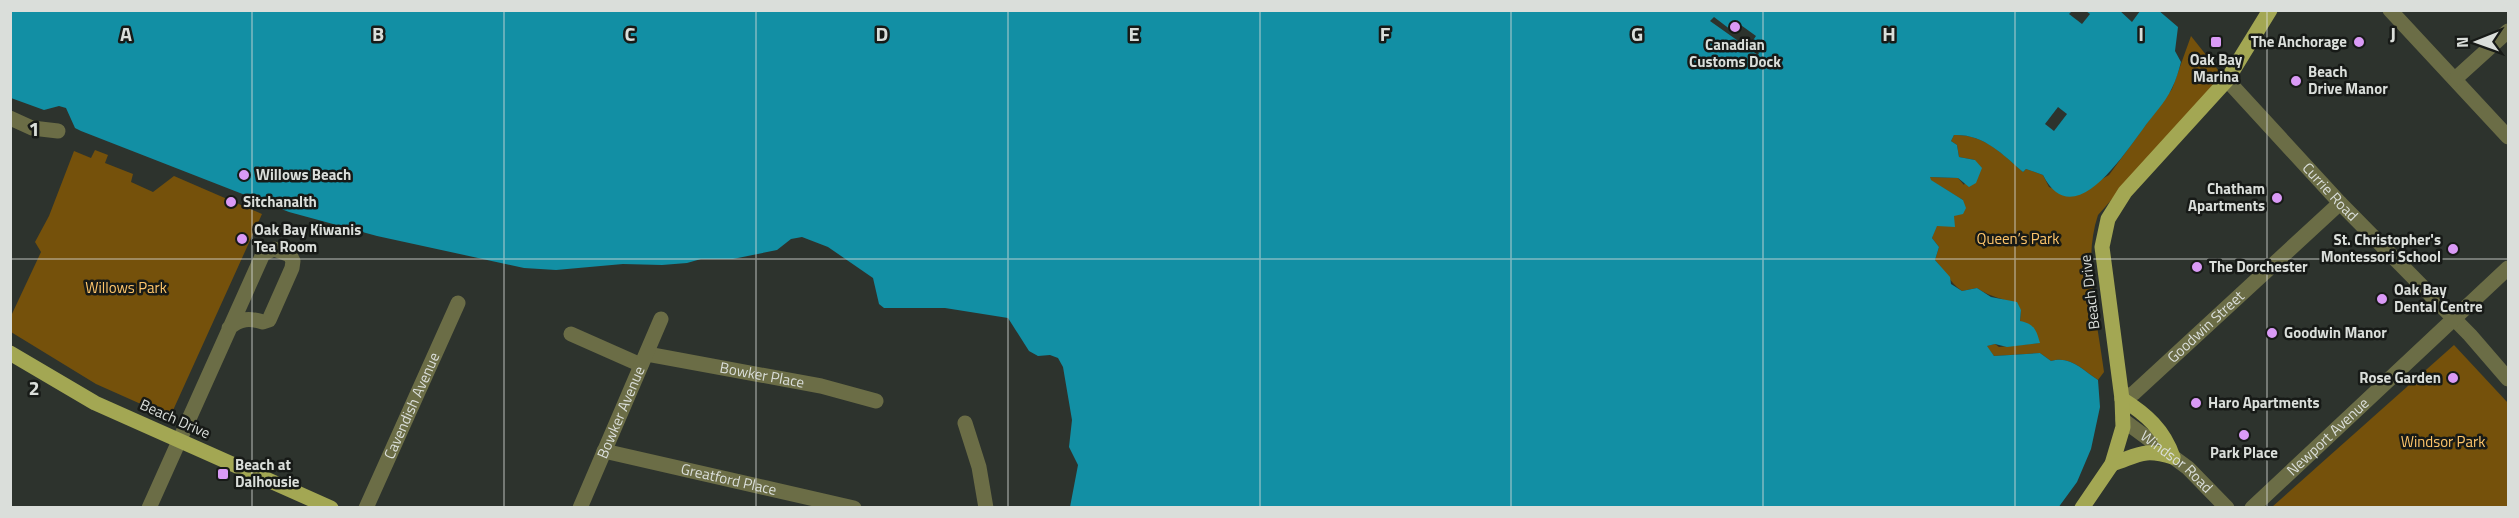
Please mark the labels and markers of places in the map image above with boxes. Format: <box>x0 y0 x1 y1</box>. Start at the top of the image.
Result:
marker: Canadian Customs Dock <box>1728 20 1742 34</box>
place label: The Anchorage <box>2251 30 2347 53</box>
place label: Canadian Customs Dock <box>1689 33 1781 73</box>
marker: Oak Bay Marina <box>2209 35 2223 49</box>
marker: The Anchorage <box>2352 35 2366 49</box>
place label: Oak Bay Marina <box>2190 48 2243 88</box>
place label: Beach Drive Manor <box>2308 60 2388 100</box>
marker: Beach Drive Manor <box>2289 74 2303 88</box>
place label: Willows Beach <box>256 163 351 186</box>
marker: Willows Beach <box>237 168 251 182</box>
place label: Chatham Apartments <box>2188 177 2265 217</box>
place label: Sitchanalth <box>243 190 317 213</box>
marker: Chatham Apartments <box>2270 191 2284 205</box>
marker: Sitchanalth <box>224 195 238 209</box>
place label: Oak Bay Kiwanis Tea Room <box>254 218 361 258</box>
place label: St. Christopher's Montessori School <box>2321 228 2441 268</box>
marker: Oak Bay Kiwanis Tea Room <box>235 232 249 246</box>
marker: St. Christopher's Montessori School <box>2446 242 2460 256</box>
place label: The Dorchester <box>2209 255 2308 278</box>
marker: The Dorchester <box>2190 260 2204 274</box>
place label: Oak Bay Dental Centre <box>2394 278 2483 318</box>
marker: Oak Bay Dental Centre <box>2375 292 2389 306</box>
place label: Goodwin Manor <box>2284 321 2387 344</box>
marker: Goodwin Manor <box>2265 326 2279 340</box>
place label: Rose Garden <box>2359 366 2441 389</box>
marker: Rose Garden <box>2446 371 2460 385</box>
place label: Haro Apartments <box>2208 391 2320 414</box>
marker: Haro Apartments <box>2189 396 2203 410</box>
marker: Park Place <box>2237 428 2251 442</box>
place label: Park Place <box>2210 441 2278 464</box>
place label: Beach at Dalhousie <box>235 453 300 493</box>
marker: Beach at Dalhousie <box>216 467 230 481</box>

